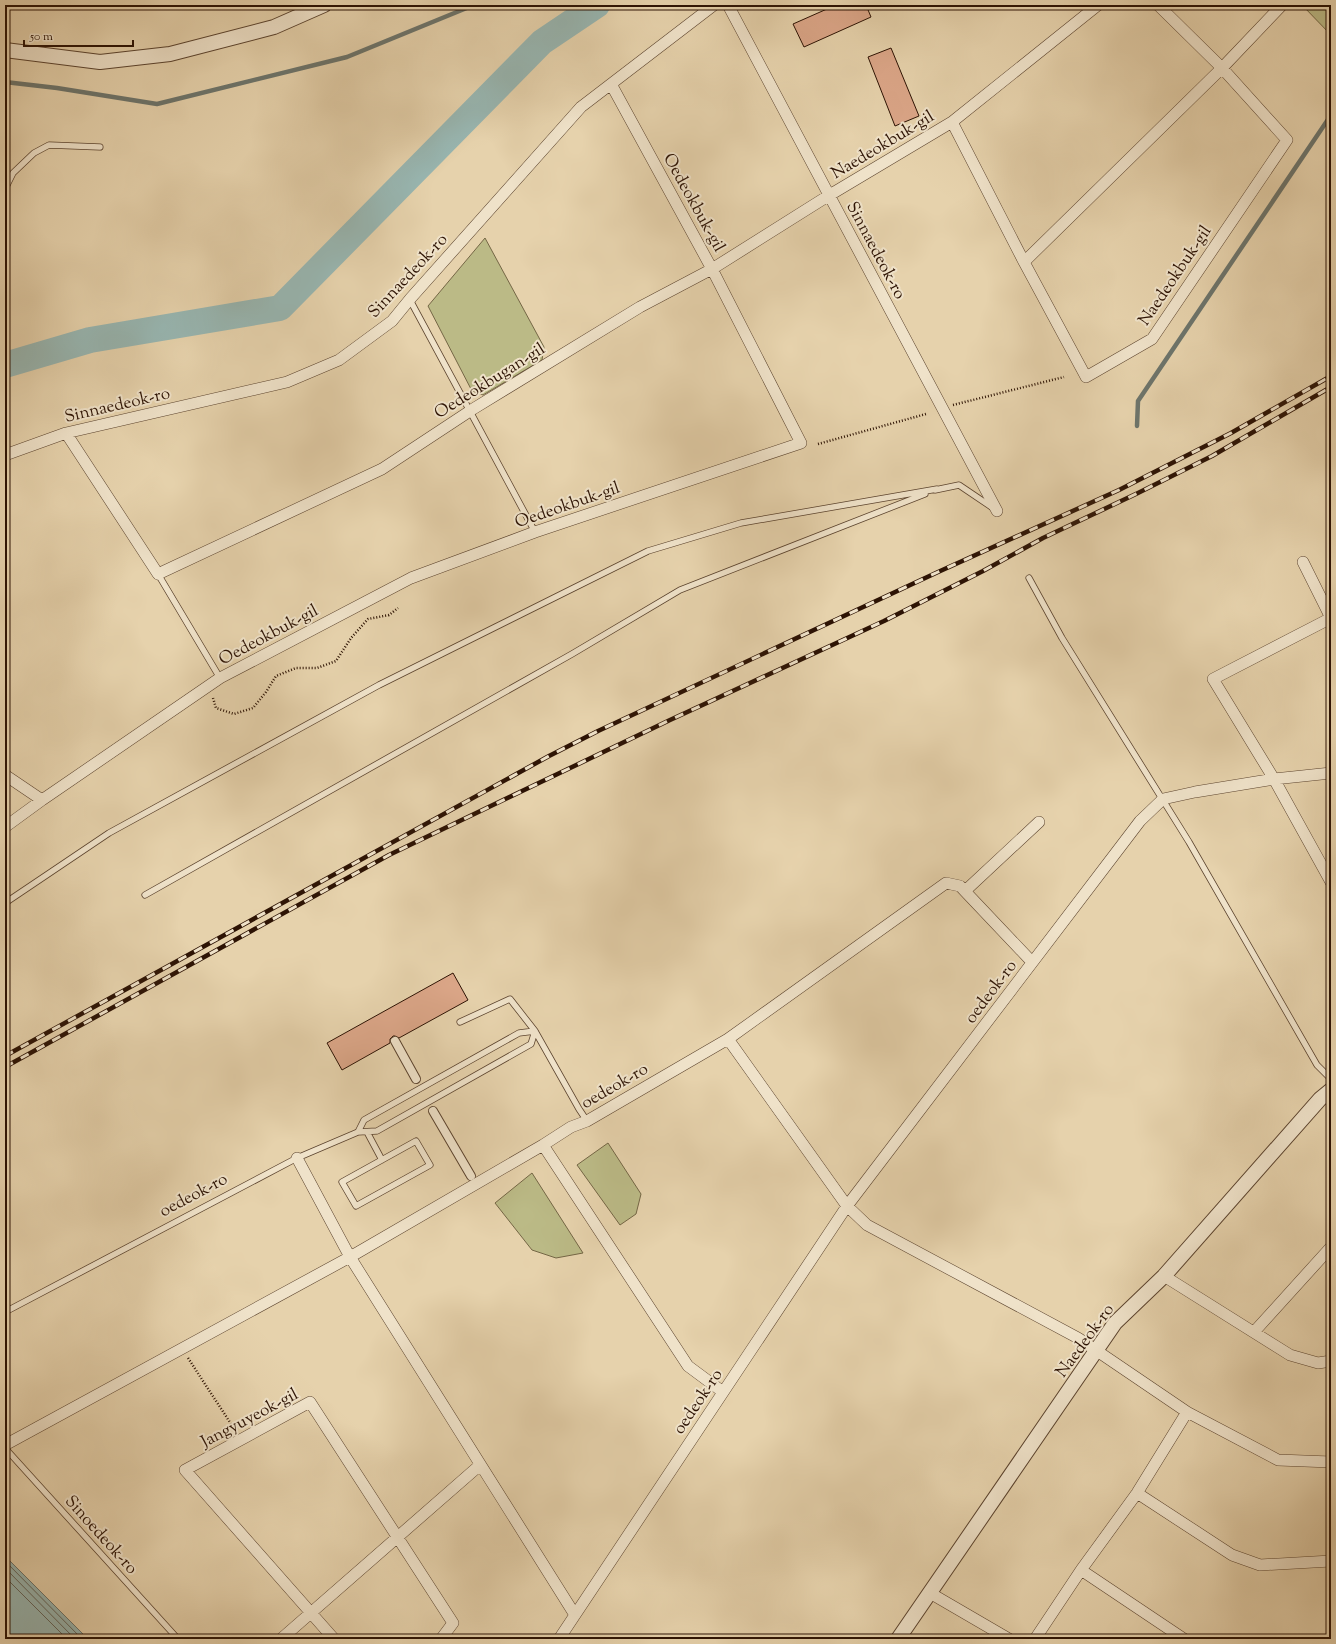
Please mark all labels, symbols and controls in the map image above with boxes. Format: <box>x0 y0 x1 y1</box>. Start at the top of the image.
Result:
scale bar <box>24 22 133 48</box>
text: 50 m <box>29 28 53 46</box>
street label: Naedeokbuk-gil <box>827 105 939 186</box>
street label: Oedeokbuk-gil <box>656 149 730 257</box>
street label: Sinnaedeok-ro <box>839 198 911 304</box>
street label: Naedeokbuk-gil <box>1133 221 1218 331</box>
street label: Sinnaedeok-ro <box>363 229 454 324</box>
street label: Oedeokbugan-gil <box>430 338 550 425</box>
street label: Sinnaedeok-ro <box>62 382 173 430</box>
street label: Oedeokbuk-gil <box>512 477 624 535</box>
street label: Oedeokbuk-gil <box>215 599 323 672</box>
street label: oedeok-ro <box>960 955 1024 1029</box>
street label: oedeok-ro <box>577 1058 653 1116</box>
street label: oedeok-ro <box>156 1168 232 1224</box>
street label: Naedeok-ro <box>1051 1299 1121 1383</box>
street label: oedeok-ro <box>668 1365 729 1440</box>
street label: Jangyuyeok-gil <box>196 1383 303 1455</box>
street label: Sinoedeok-ro <box>58 1491 143 1580</box>

